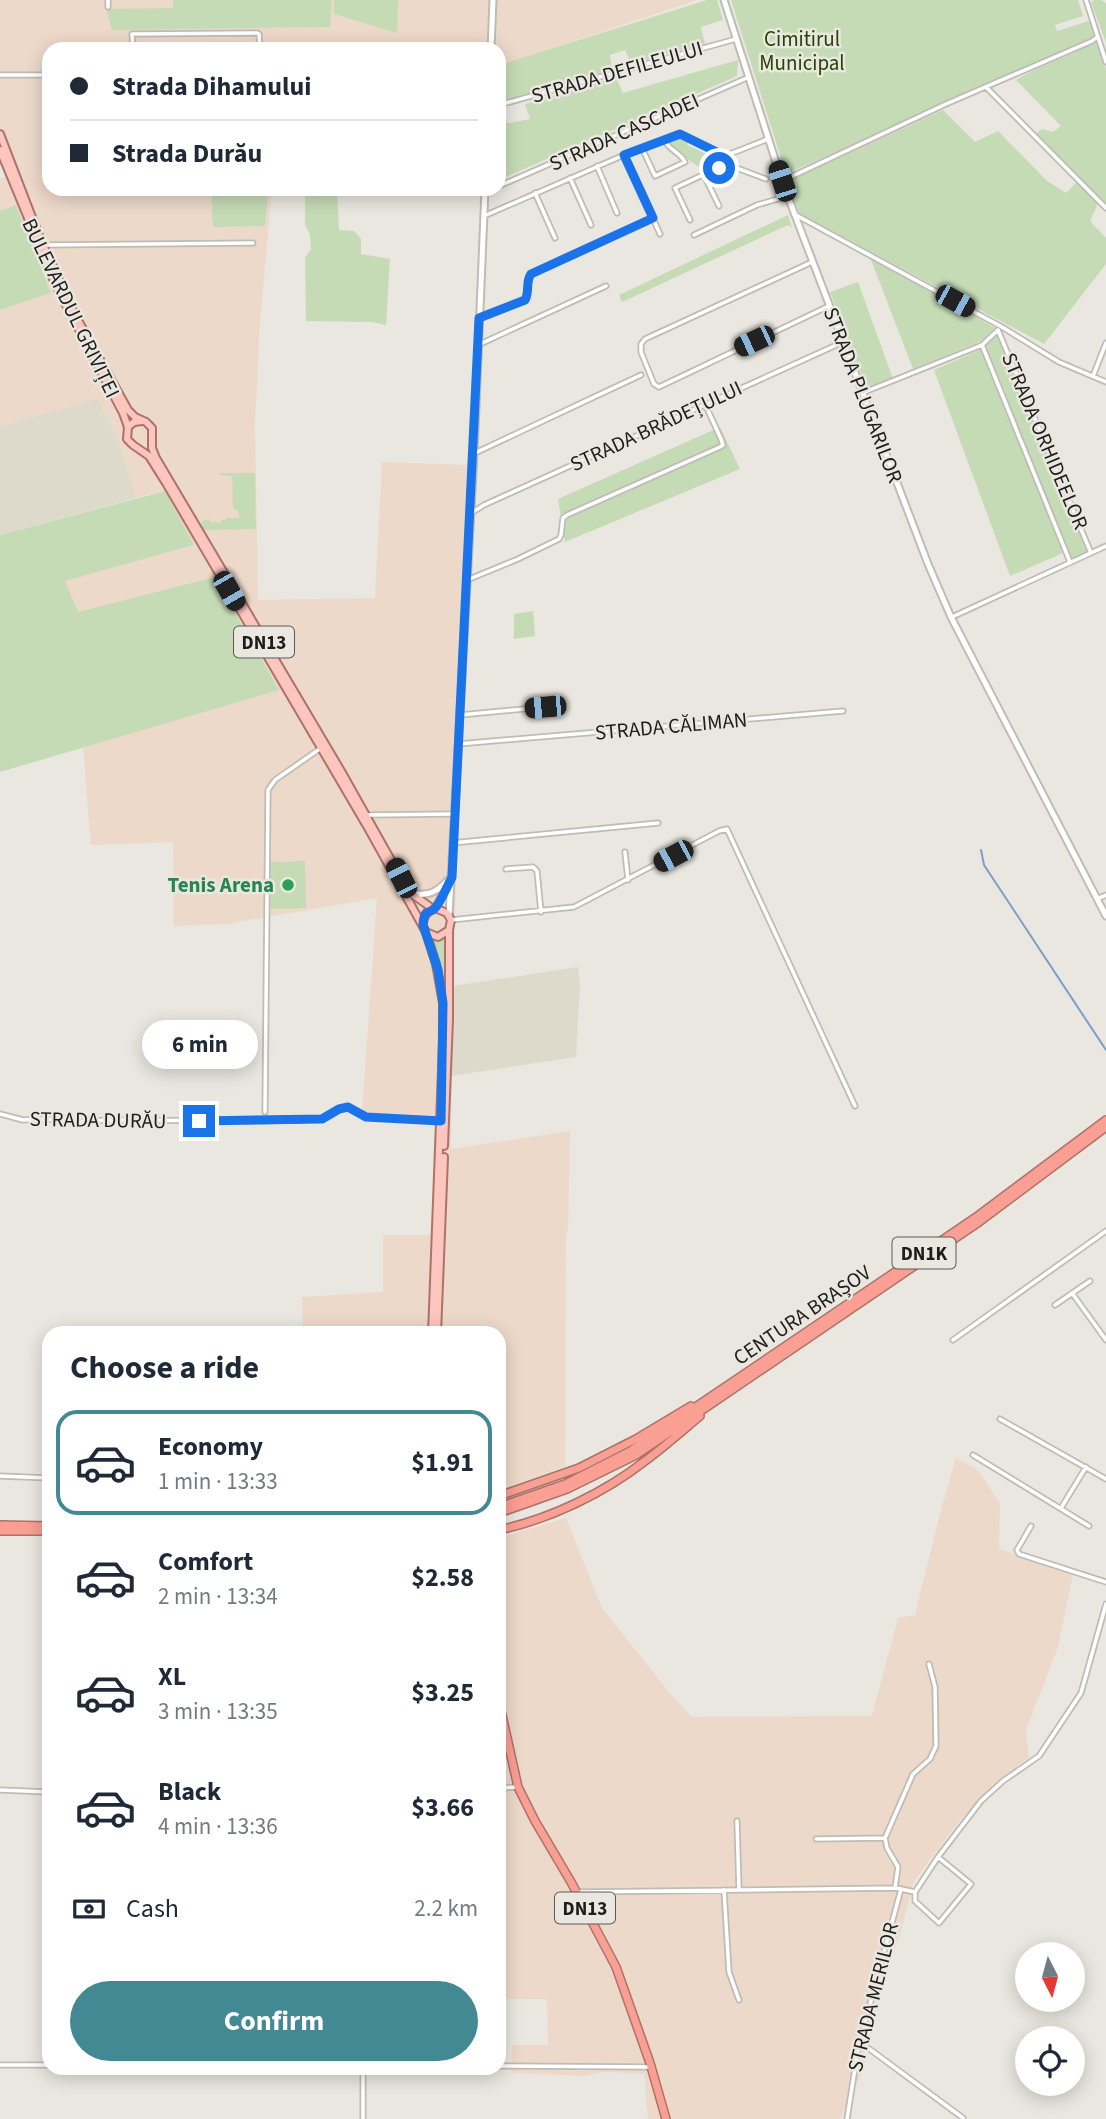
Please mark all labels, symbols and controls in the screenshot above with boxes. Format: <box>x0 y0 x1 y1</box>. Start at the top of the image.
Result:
park label: Cimitirul Municipal <box>759 24 845 78</box>
street label: STRADA DEFILEULUI <box>528 33 706 111</box>
text: Strada Dihamului <box>112 68 311 105</box>
street label: STRADA CASCADEI <box>544 86 704 178</box>
text: Strada Durău <box>112 135 262 172</box>
route start <box>703 152 735 184</box>
car <box>766 158 799 204</box>
street label: BULEVARDUL GRIVIȚEI <box>14 213 128 403</box>
car <box>932 282 979 320</box>
street label: STRADA PLUGARILOR <box>816 303 910 487</box>
car <box>731 323 778 359</box>
street label: STRADA ORHIDEELOR <box>994 348 1096 534</box>
street label: STRADA BRĂDEȚULUI <box>565 373 747 479</box>
car <box>210 568 249 614</box>
road number: DN13 <box>234 626 294 657</box>
car <box>524 695 567 719</box>
street label: STRADA CĂLIMAN <box>593 704 749 748</box>
car <box>650 837 697 875</box>
car <box>383 855 420 901</box>
place label: Tenis Arena <box>168 870 274 900</box>
marker: Tenis Arena <box>280 877 296 893</box>
callout: 6 min <box>141 1020 257 1068</box>
text: 6 min <box>172 1028 228 1061</box>
street label: STRADA DURĂU <box>29 1104 167 1136</box>
route end <box>183 1105 215 1137</box>
road number: DN1K <box>892 1238 956 1268</box>
street label: CENTURA BRAȘOV <box>727 1258 877 1372</box>
text: Choose a ride <box>70 1345 259 1391</box>
text: Economy <box>158 1428 263 1465</box>
icon: car <box>74 1431 137 1494</box>
text: $1.91 <box>411 1444 474 1481</box>
text: 1 min · 13:33 <box>158 1465 278 1498</box>
text: Comfort <box>158 1543 253 1580</box>
icon: car <box>74 1546 137 1609</box>
text: $2.58 <box>411 1559 474 1596</box>
text: 2 min · 13:34 <box>158 1580 278 1613</box>
text: XL <box>158 1658 186 1695</box>
icon: car <box>74 1661 137 1724</box>
text: $3.25 <box>411 1674 474 1711</box>
text: 3 min · 13:35 <box>158 1695 278 1728</box>
text: Black <box>158 1773 221 1810</box>
icon: car <box>74 1776 137 1839</box>
text: $3.66 <box>411 1789 474 1826</box>
text: 4 min · 13:36 <box>158 1810 278 1843</box>
icon: cash <box>70 1890 108 1928</box>
text: Cash <box>126 1890 179 1927</box>
text: 2.2 km <box>414 1892 478 1925</box>
road number: DN13 <box>555 1892 615 1924</box>
street label: STRADA MERILOR <box>840 1919 906 2075</box>
north arrow <box>1015 1942 1085 2012</box>
map controls <box>1015 1942 1085 2096</box>
button: Confirm <box>70 1981 478 2061</box>
button: locate <box>1015 2026 1085 2096</box>

